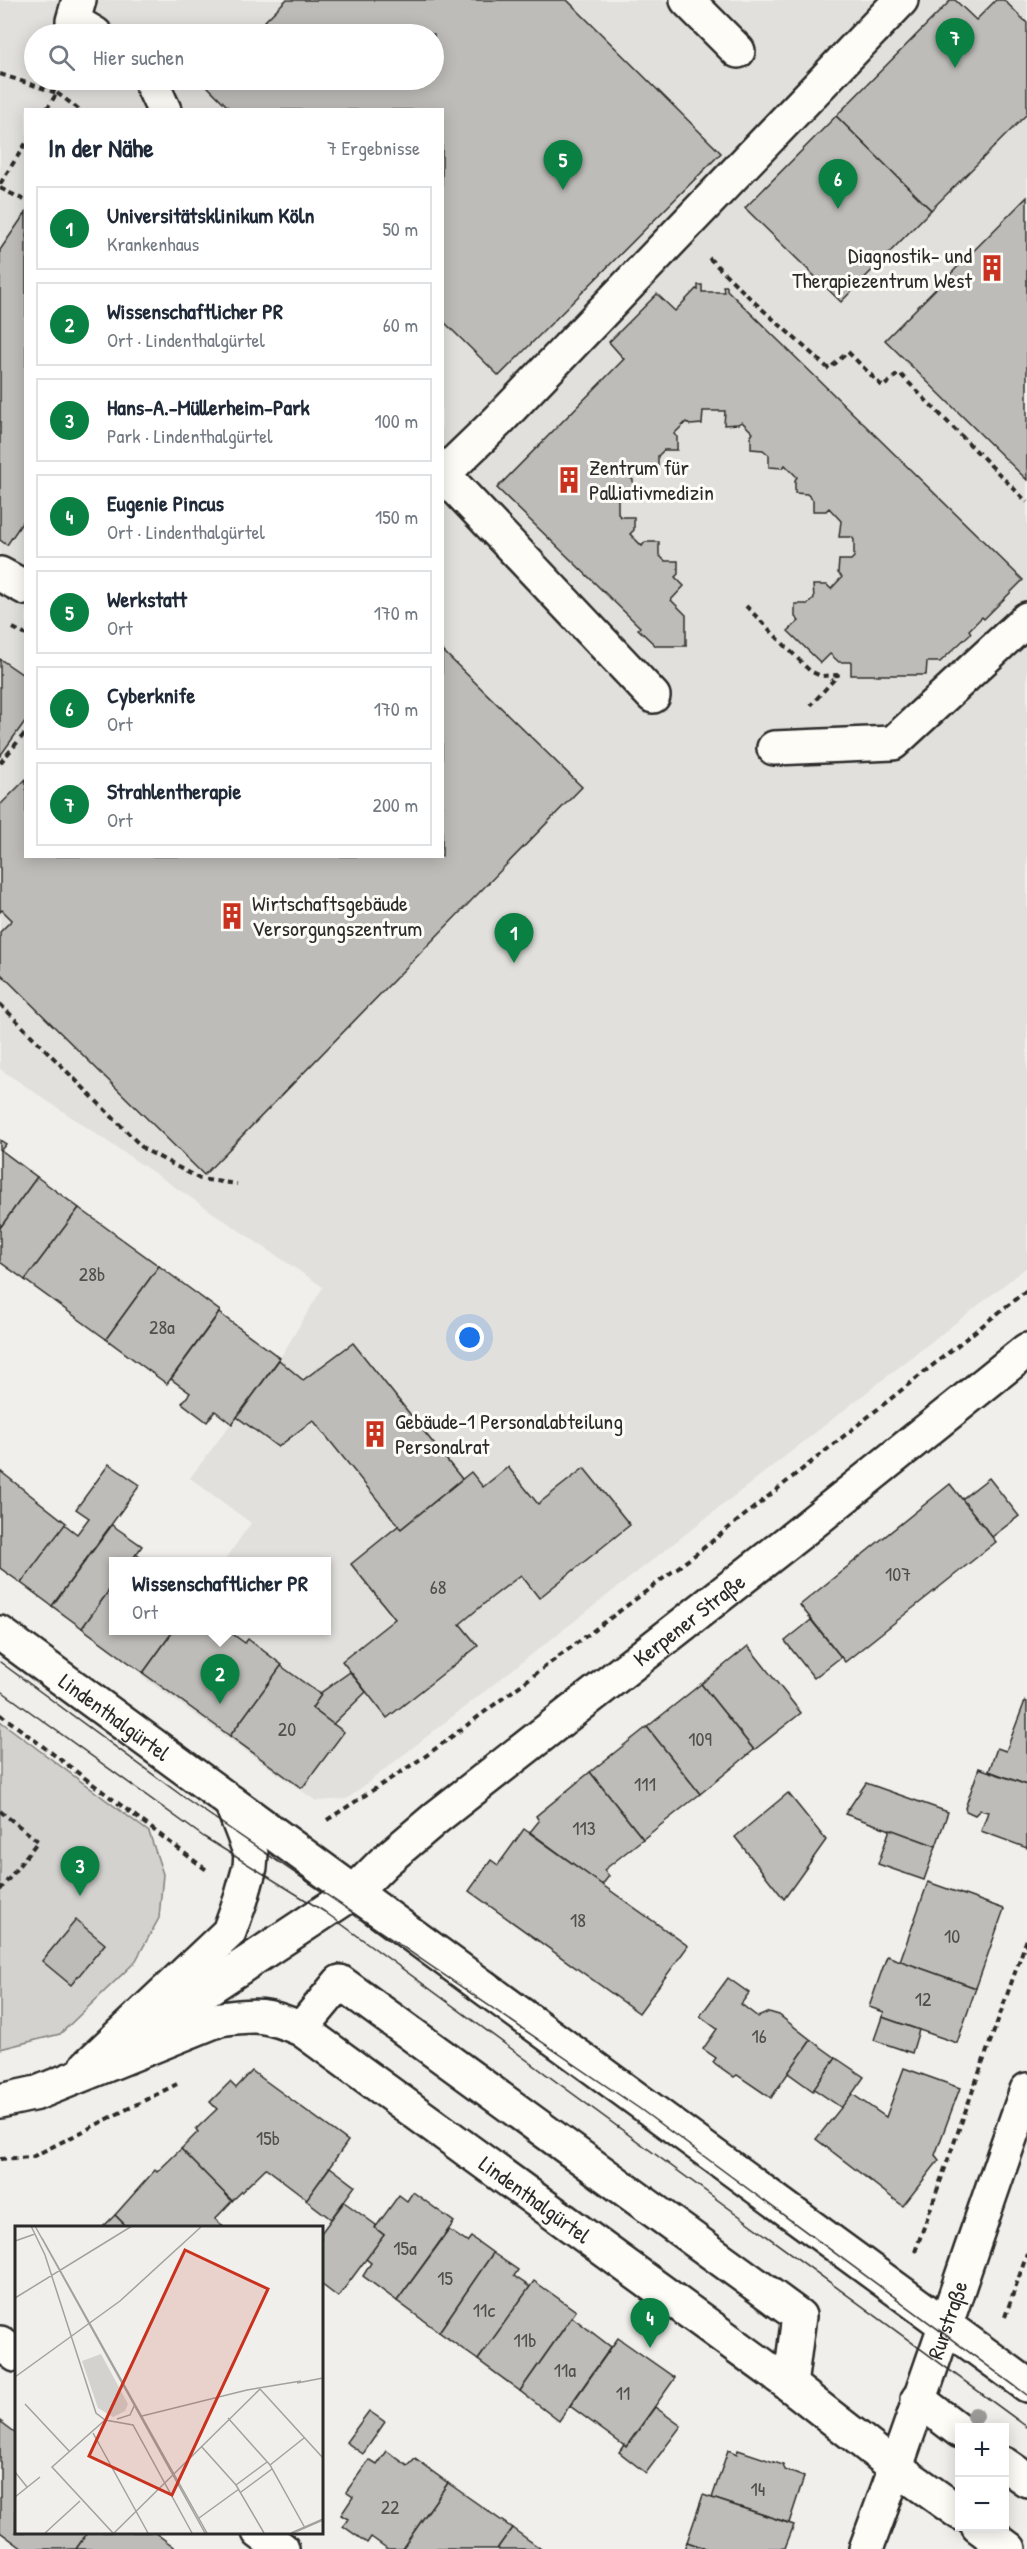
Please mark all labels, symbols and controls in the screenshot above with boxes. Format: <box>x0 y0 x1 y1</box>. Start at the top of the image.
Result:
pin: 7 <box>936 19 974 68</box>
search box <box>24 24 444 90</box>
icon: search <box>45 41 78 74</box>
text: Hier suchen <box>93 42 184 72</box>
text: In der Nähe <box>48 130 154 165</box>
text: 7 Ergebnisse <box>327 134 420 161</box>
pin: 5 <box>544 140 582 190</box>
pin: 6 <box>818 160 858 209</box>
text: Universitätsklinikum Köln <box>107 200 315 230</box>
text: 1 <box>66 215 73 242</box>
text: 50 m <box>382 215 418 242</box>
text: Krankenhaus <box>107 230 199 257</box>
place label: Diagnostik- und Therapiezentrum West <box>792 240 972 295</box>
building icon: Diagnostik- und Therapiezentrum West <box>977 253 1007 283</box>
text: Wissenschaftlicher PR <box>107 296 283 326</box>
text: 2 <box>65 311 74 338</box>
text: 60 m <box>383 311 418 338</box>
text: Ort · Lindenthalgürtel <box>107 326 265 353</box>
text: Hans-A.-Müllerheim-Park <box>107 392 310 422</box>
text: 3 <box>65 407 74 434</box>
text: 100 m <box>375 407 418 434</box>
text: Park · Lindenthalgürtel <box>107 422 273 449</box>
place label: Zentrum für Palliativmedizin <box>589 452 714 507</box>
building icon: Zentrum für Palliativmedizin <box>554 465 584 495</box>
text: Eugenie Pincus <box>107 488 224 518</box>
text: 4 <box>66 503 73 530</box>
text: 150 m <box>375 503 418 530</box>
text: Ort · Lindenthalgürtel <box>107 518 265 545</box>
text: Werkstatt <box>107 584 187 614</box>
text: 5 <box>65 599 74 626</box>
text: 170 m <box>374 599 418 626</box>
text: Ort <box>107 614 133 641</box>
text: Cyberknife <box>107 680 195 710</box>
text: 6 <box>66 695 73 722</box>
text: 170 m <box>374 695 418 722</box>
text: Ort <box>107 710 133 737</box>
text: Strahlentherapie <box>107 776 241 806</box>
text: 7 <box>65 791 74 818</box>
text: 200 m <box>373 791 418 818</box>
text: Ort <box>107 806 133 833</box>
place label: Wirtschaftsgebäude Versorgungszentrum <box>252 888 422 943</box>
building icon: Wirtschaftsgebäude Versorgungszentrum <box>217 901 247 931</box>
pin: 1 <box>494 914 534 963</box>
house number: 28b <box>79 1260 105 1287</box>
house number: 28a <box>149 1313 175 1340</box>
your location <box>455 1323 484 1352</box>
place label: Gebäude-1 Personalabteilung Personalrat <box>395 1406 623 1461</box>
building icon: Gebäude-1 Personalabteilung Personalrat <box>360 1419 390 1449</box>
popup <box>109 1557 331 1635</box>
house number: 107 <box>885 1560 911 1587</box>
street label: Kerpener Straße <box>627 1566 751 1673</box>
text: Wissenschaftlicher PR <box>132 1568 308 1598</box>
house number: 68 <box>430 1573 446 1600</box>
text: Ort <box>132 1598 158 1625</box>
pin: 2 <box>200 1654 240 1704</box>
street label: Lindenthalgürtel <box>53 1666 176 1768</box>
house number: 20 <box>278 1715 296 1742</box>
house number: 109 <box>688 1725 712 1752</box>
house number: 111 <box>634 1770 656 1797</box>
house number: 113 <box>572 1814 596 1841</box>
pin: 3 <box>60 1846 100 1896</box>
house number: 18 <box>570 1906 586 1933</box>
house number: 10 <box>944 1922 960 1949</box>
house number: 12 <box>915 1985 932 2012</box>
house number: 16 <box>751 2022 767 2049</box>
house number: 15b <box>256 2124 280 2151</box>
street label: Lindenthalgürtel <box>473 2149 597 2250</box>
inset map <box>15 2226 322 2534</box>
house number: 15a <box>393 2234 417 2261</box>
house number: 15 <box>437 2264 453 2291</box>
street label: Rurstraße <box>920 2277 975 2363</box>
house number: 11c <box>473 2296 495 2323</box>
pin: 4 <box>630 2298 670 2348</box>
house number: 11b <box>514 2326 536 2353</box>
house number: 11a <box>554 2356 576 2383</box>
house number: 11 <box>616 2379 630 2406</box>
map controls <box>955 2423 1009 2531</box>
button: + <box>955 2423 1009 2477</box>
house number: 14 <box>751 2475 765 2502</box>
button: − <box>955 2477 1009 2531</box>
house number: 22 <box>381 2493 400 2520</box>

